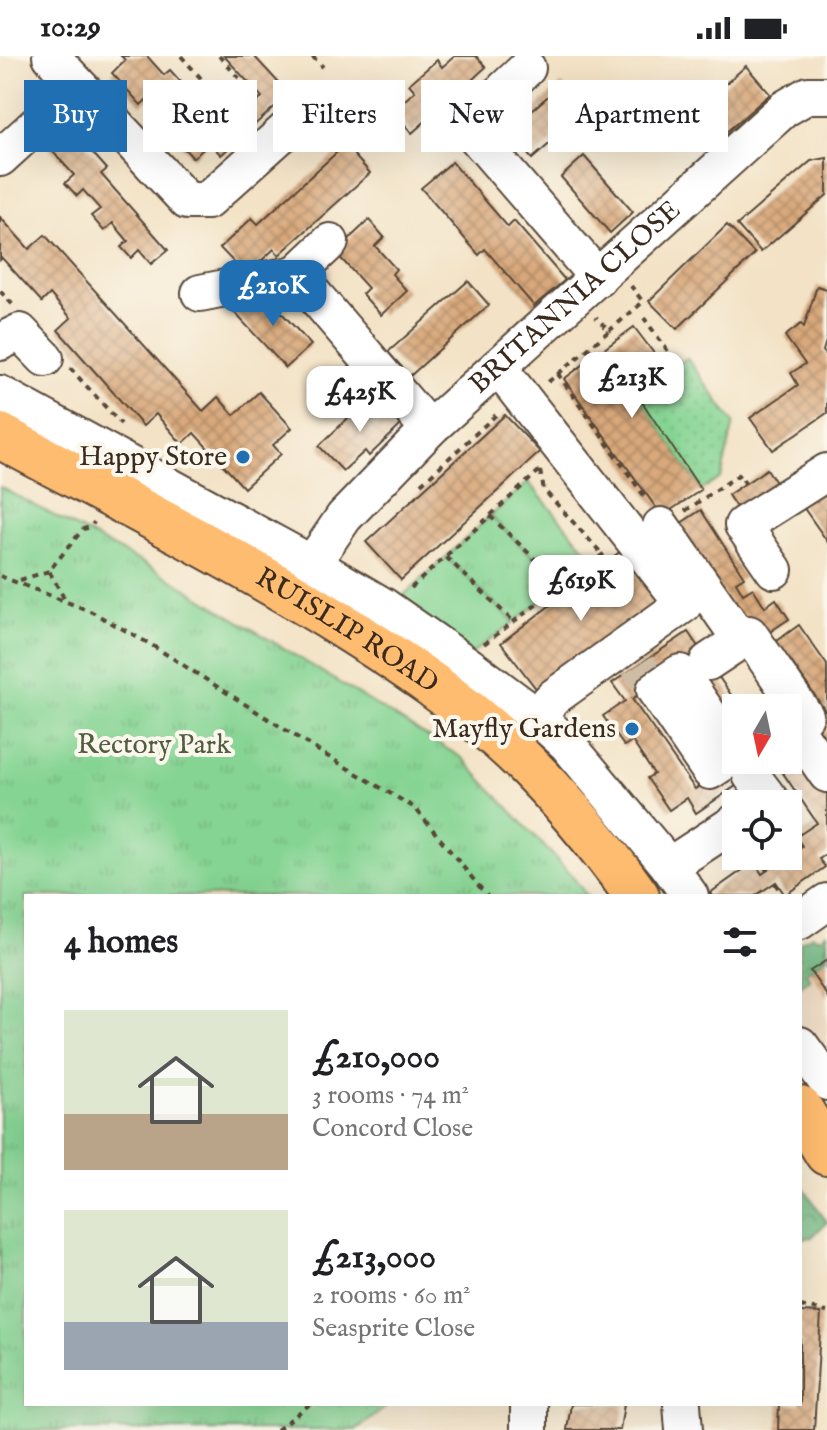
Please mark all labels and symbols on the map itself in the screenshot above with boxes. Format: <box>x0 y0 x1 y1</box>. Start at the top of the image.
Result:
street label: BRITANNIA CLOSE <box>462 193 688 401</box>
pin: £210K <box>217 260 329 328</box>
pin: £213K <box>576 352 688 420</box>
pin: £425K <box>304 366 416 434</box>
place label: Happy Store <box>79 440 227 475</box>
marker: Happy Store <box>234 448 252 466</box>
pin: £619K <box>525 555 637 623</box>
street label: RUISLIP ROAD <box>249 560 445 701</box>
north arrow <box>722 694 802 774</box>
place label: Mayfly Gardens <box>432 712 616 747</box>
marker: Mayfly Gardens <box>623 720 641 738</box>
park label: Rectory Park <box>77 728 232 763</box>

